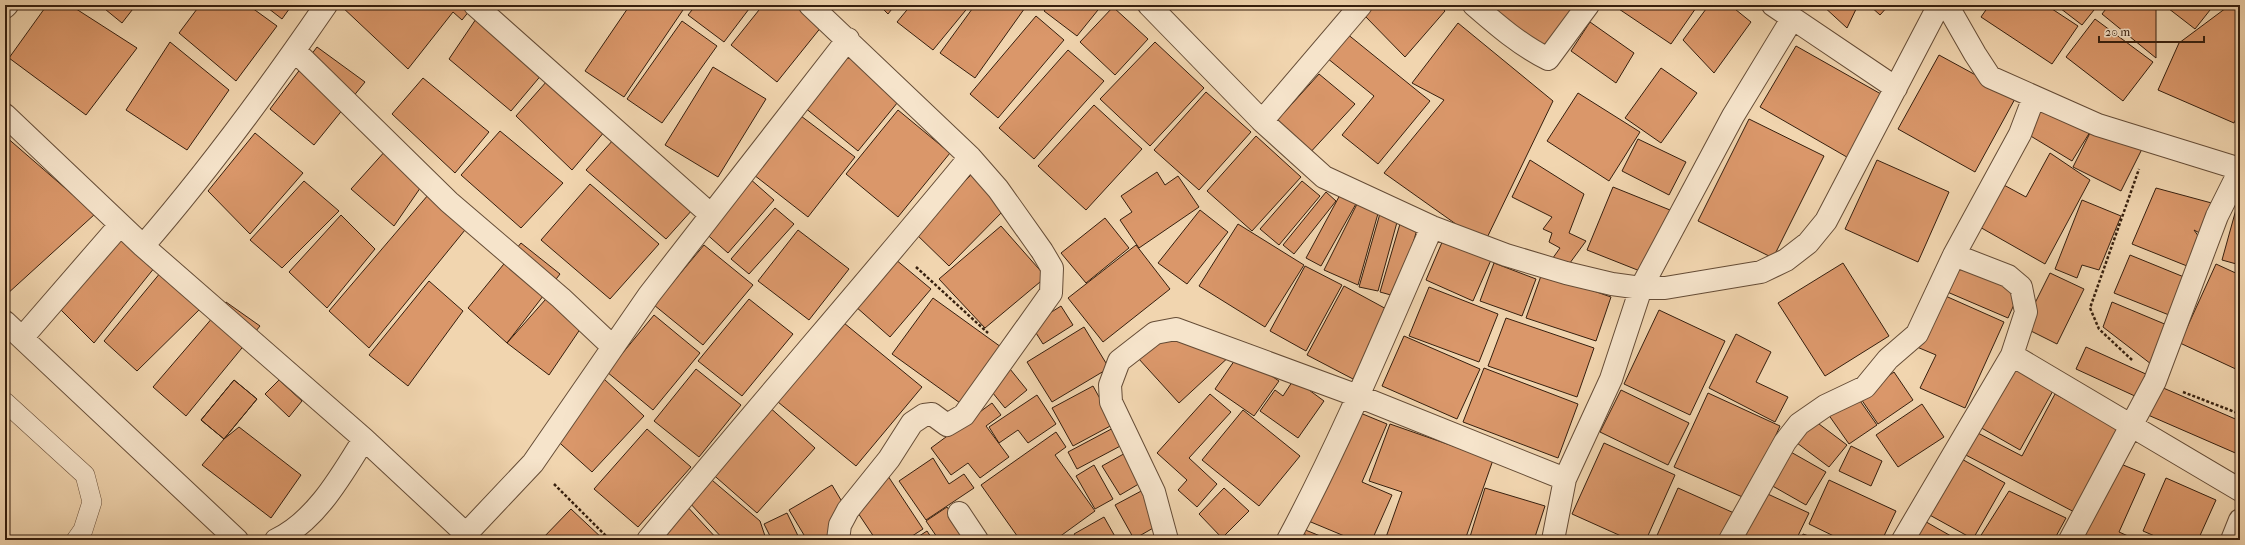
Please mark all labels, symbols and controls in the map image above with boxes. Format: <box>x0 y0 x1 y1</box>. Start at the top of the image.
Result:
scale bar <box>2099 18 2204 44</box>
text: 20 m <box>2105 25 2130 39</box>

